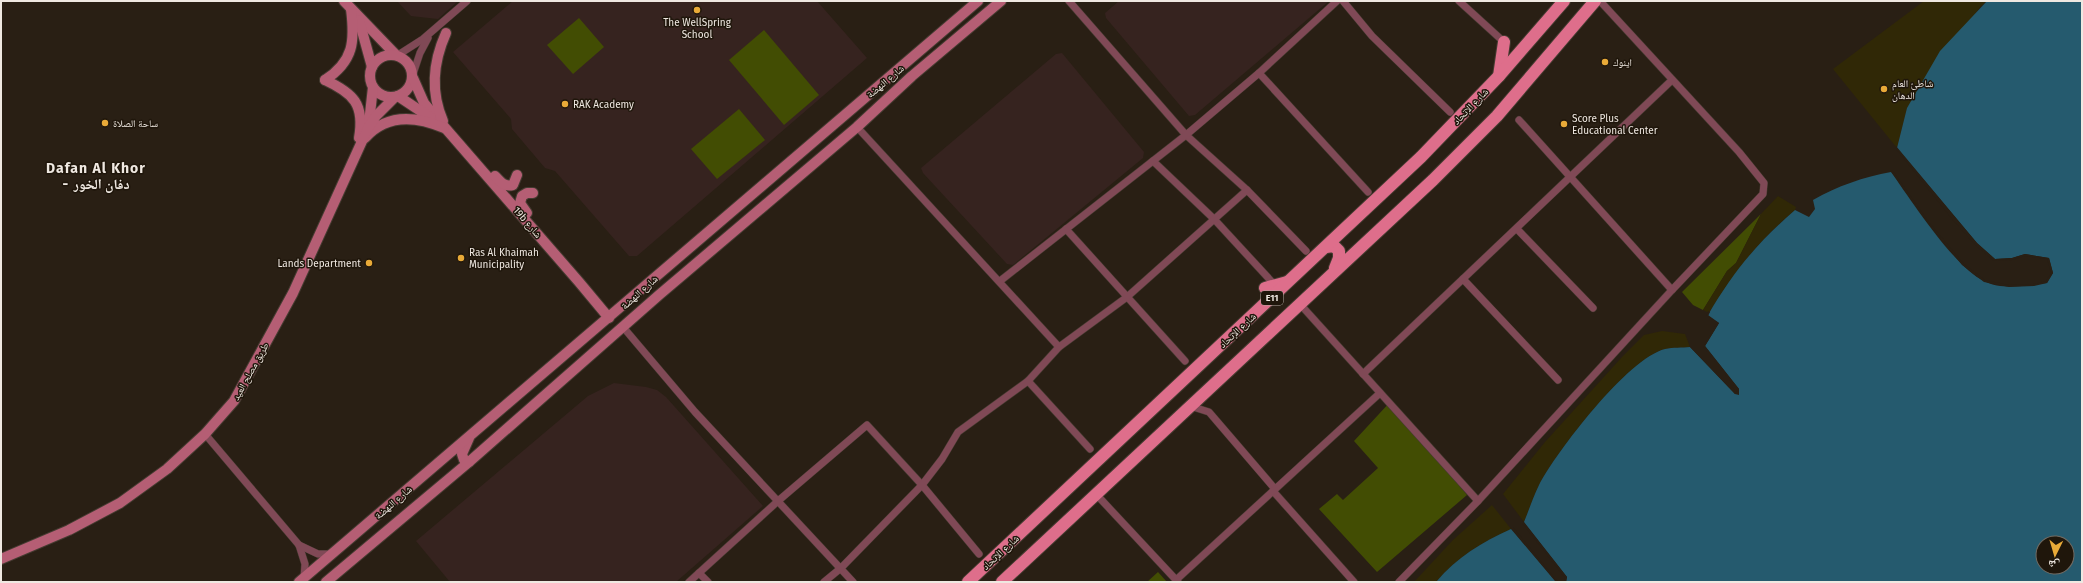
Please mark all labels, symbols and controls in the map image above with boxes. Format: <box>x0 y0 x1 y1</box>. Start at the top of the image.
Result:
marker: The WellSpring School <box>692 5 702 15</box>
place label: The WellSpring School <box>663 17 732 41</box>
marker: اينوك <box>1600 57 1610 67</box>
place label: اينوك <box>1613 57 1632 69</box>
street label: شارع النهضة <box>864 62 907 101</box>
place label: شاطئ العام الدهان <box>1892 78 1934 102</box>
marker: شاطئ العام الدهان <box>1879 84 1889 94</box>
street label: شارع الإتحاد <box>1450 86 1491 127</box>
marker: RAK Academy <box>560 99 570 109</box>
place label: RAK Academy <box>573 99 634 111</box>
place label: Score Plus Educational Center <box>1572 113 1658 137</box>
marker: ساحة الصلاة <box>100 118 110 128</box>
place label: ساحة الصلاة <box>113 118 159 130</box>
marker: Score Plus Educational Center <box>1559 119 1569 129</box>
district label: Dafan Al Khor - دفان الخور <box>46 160 146 193</box>
street label: 19b شارع <box>511 205 544 241</box>
place label: Ras Al Khaimah Municipality <box>469 247 539 271</box>
marker: Ras Al Khaimah Municipality <box>456 253 466 263</box>
place label: Lands Department <box>277 258 361 270</box>
marker: Lands Department <box>364 258 374 268</box>
street label: شارع النهضة <box>619 273 661 312</box>
road number: E11 <box>1261 291 1283 305</box>
street label: شارع الإتحاد <box>1217 310 1259 351</box>
street label: طريق مصلح العيد <box>230 340 272 402</box>
street label: شارع النهضة <box>373 483 415 522</box>
street label: شارع الإتحاد <box>980 532 1022 573</box>
north arrow <box>2035 535 2075 575</box>
text: ش <box>2047 556 2061 571</box>

